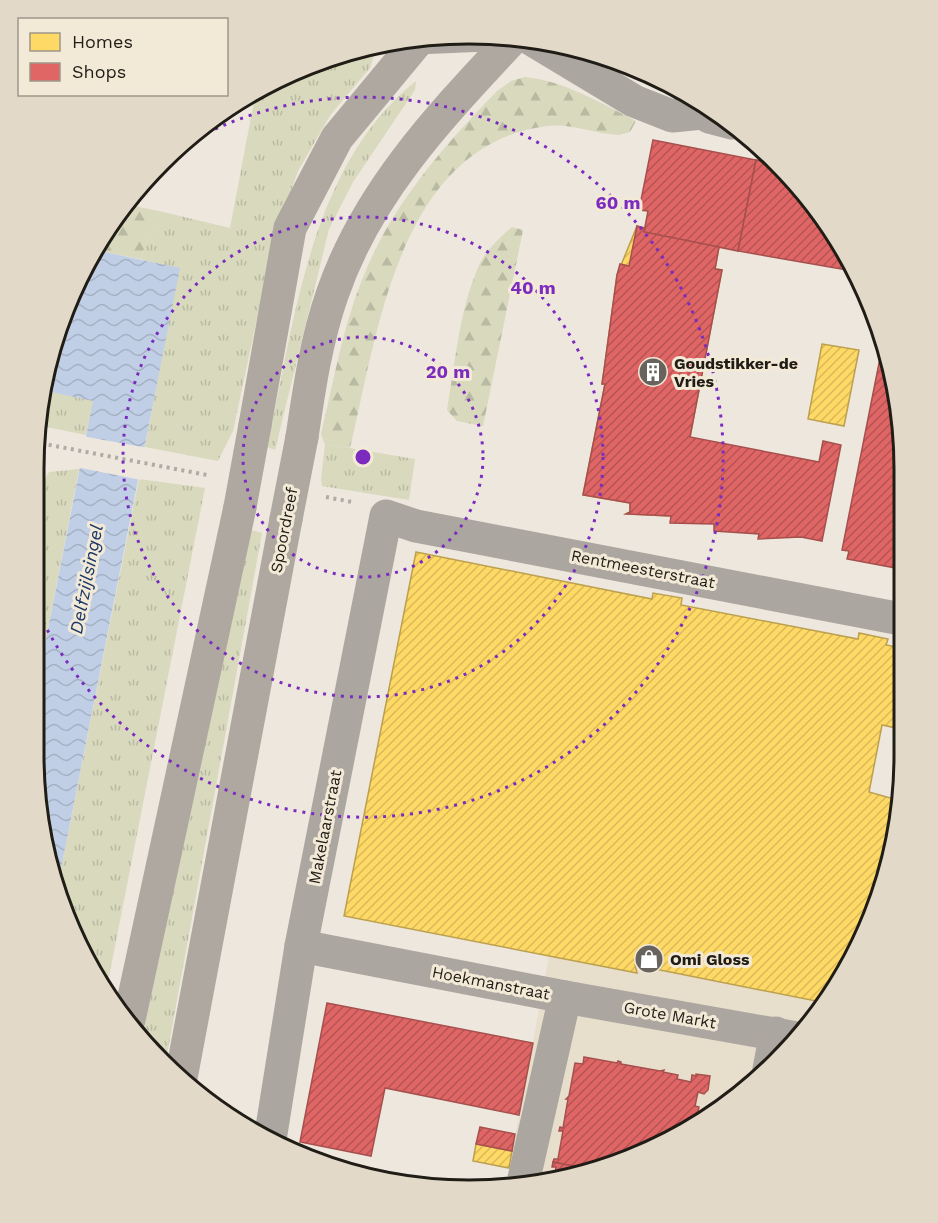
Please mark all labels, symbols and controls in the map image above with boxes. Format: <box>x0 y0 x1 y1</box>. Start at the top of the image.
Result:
legend <box>18 18 228 96</box>
text: Homes <box>72 31 133 52</box>
text: Shops <box>72 61 126 82</box>
text: 60 m <box>596 192 640 213</box>
text: 40 m <box>510 277 556 298</box>
place label: Goudstikker-de Vries <box>674 354 798 391</box>
building icon: Goudstikker-de Vries <box>637 356 669 388</box>
text: 20 m <box>426 361 470 382</box>
centre of rings <box>353 447 373 467</box>
street label: Spoordreef <box>266 485 302 574</box>
water label: Delfzijlsingel <box>65 523 107 635</box>
street label: Rentmeesterstraat <box>569 546 717 592</box>
street label: Makelaarstraat <box>305 768 345 886</box>
shop icon: Omi Gloss <box>633 943 665 975</box>
place label: Omi Gloss <box>670 950 750 969</box>
street label: Hoekmanstraat <box>430 962 552 1004</box>
street label: Grote Markt <box>622 998 718 1033</box>

